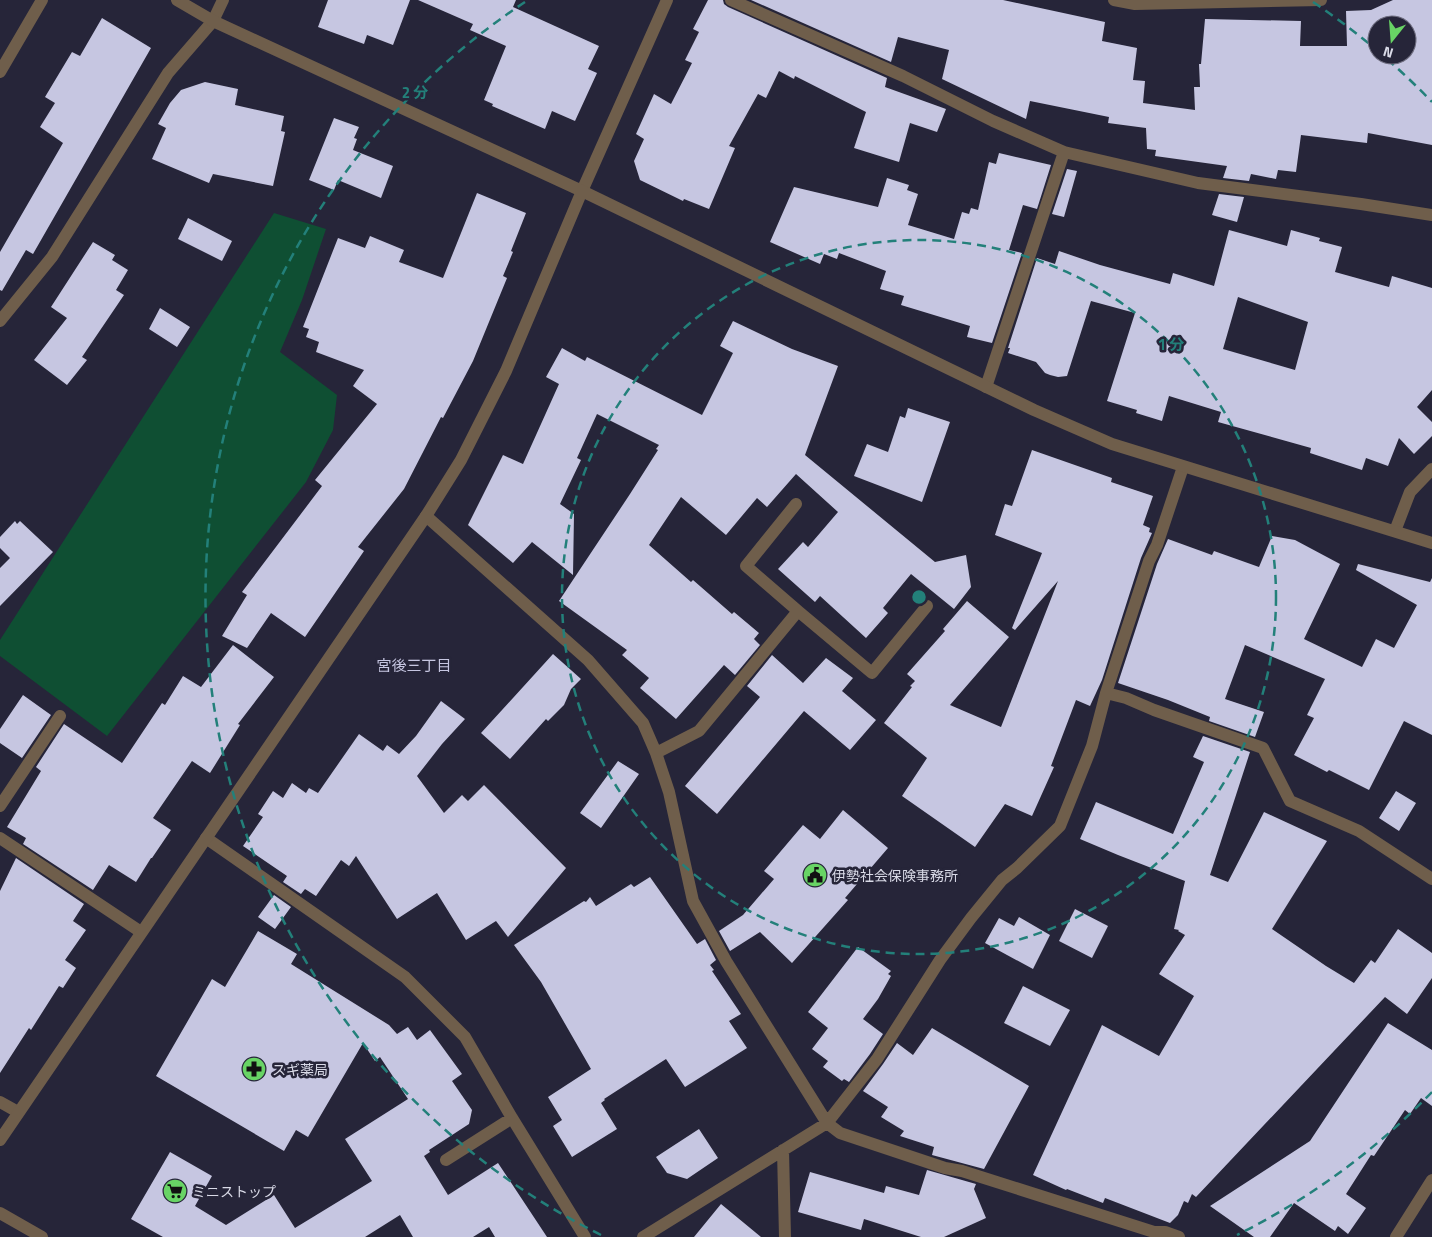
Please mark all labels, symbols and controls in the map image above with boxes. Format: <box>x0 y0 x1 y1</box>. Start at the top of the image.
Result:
north arrow <box>1367 15 1417 65</box>
text: N <box>1380 41 1396 64</box>
text: 2 分 <box>402 81 428 104</box>
text: 1 分 <box>1158 333 1184 356</box>
centre of rings <box>910 588 928 606</box>
district label: 宮後三丁目 <box>376 654 452 677</box>
public building icon: 伊勢社会保険事務所 <box>802 862 828 888</box>
place label: 伊勢社会保険事務所 <box>832 865 958 886</box>
pharmacy icon: スギ薬局 <box>241 1056 267 1082</box>
place label: スギ薬局 <box>272 1059 328 1080</box>
supermarket icon: ミニストップ <box>162 1178 188 1204</box>
place label: ミニストップ <box>192 1181 276 1202</box>

